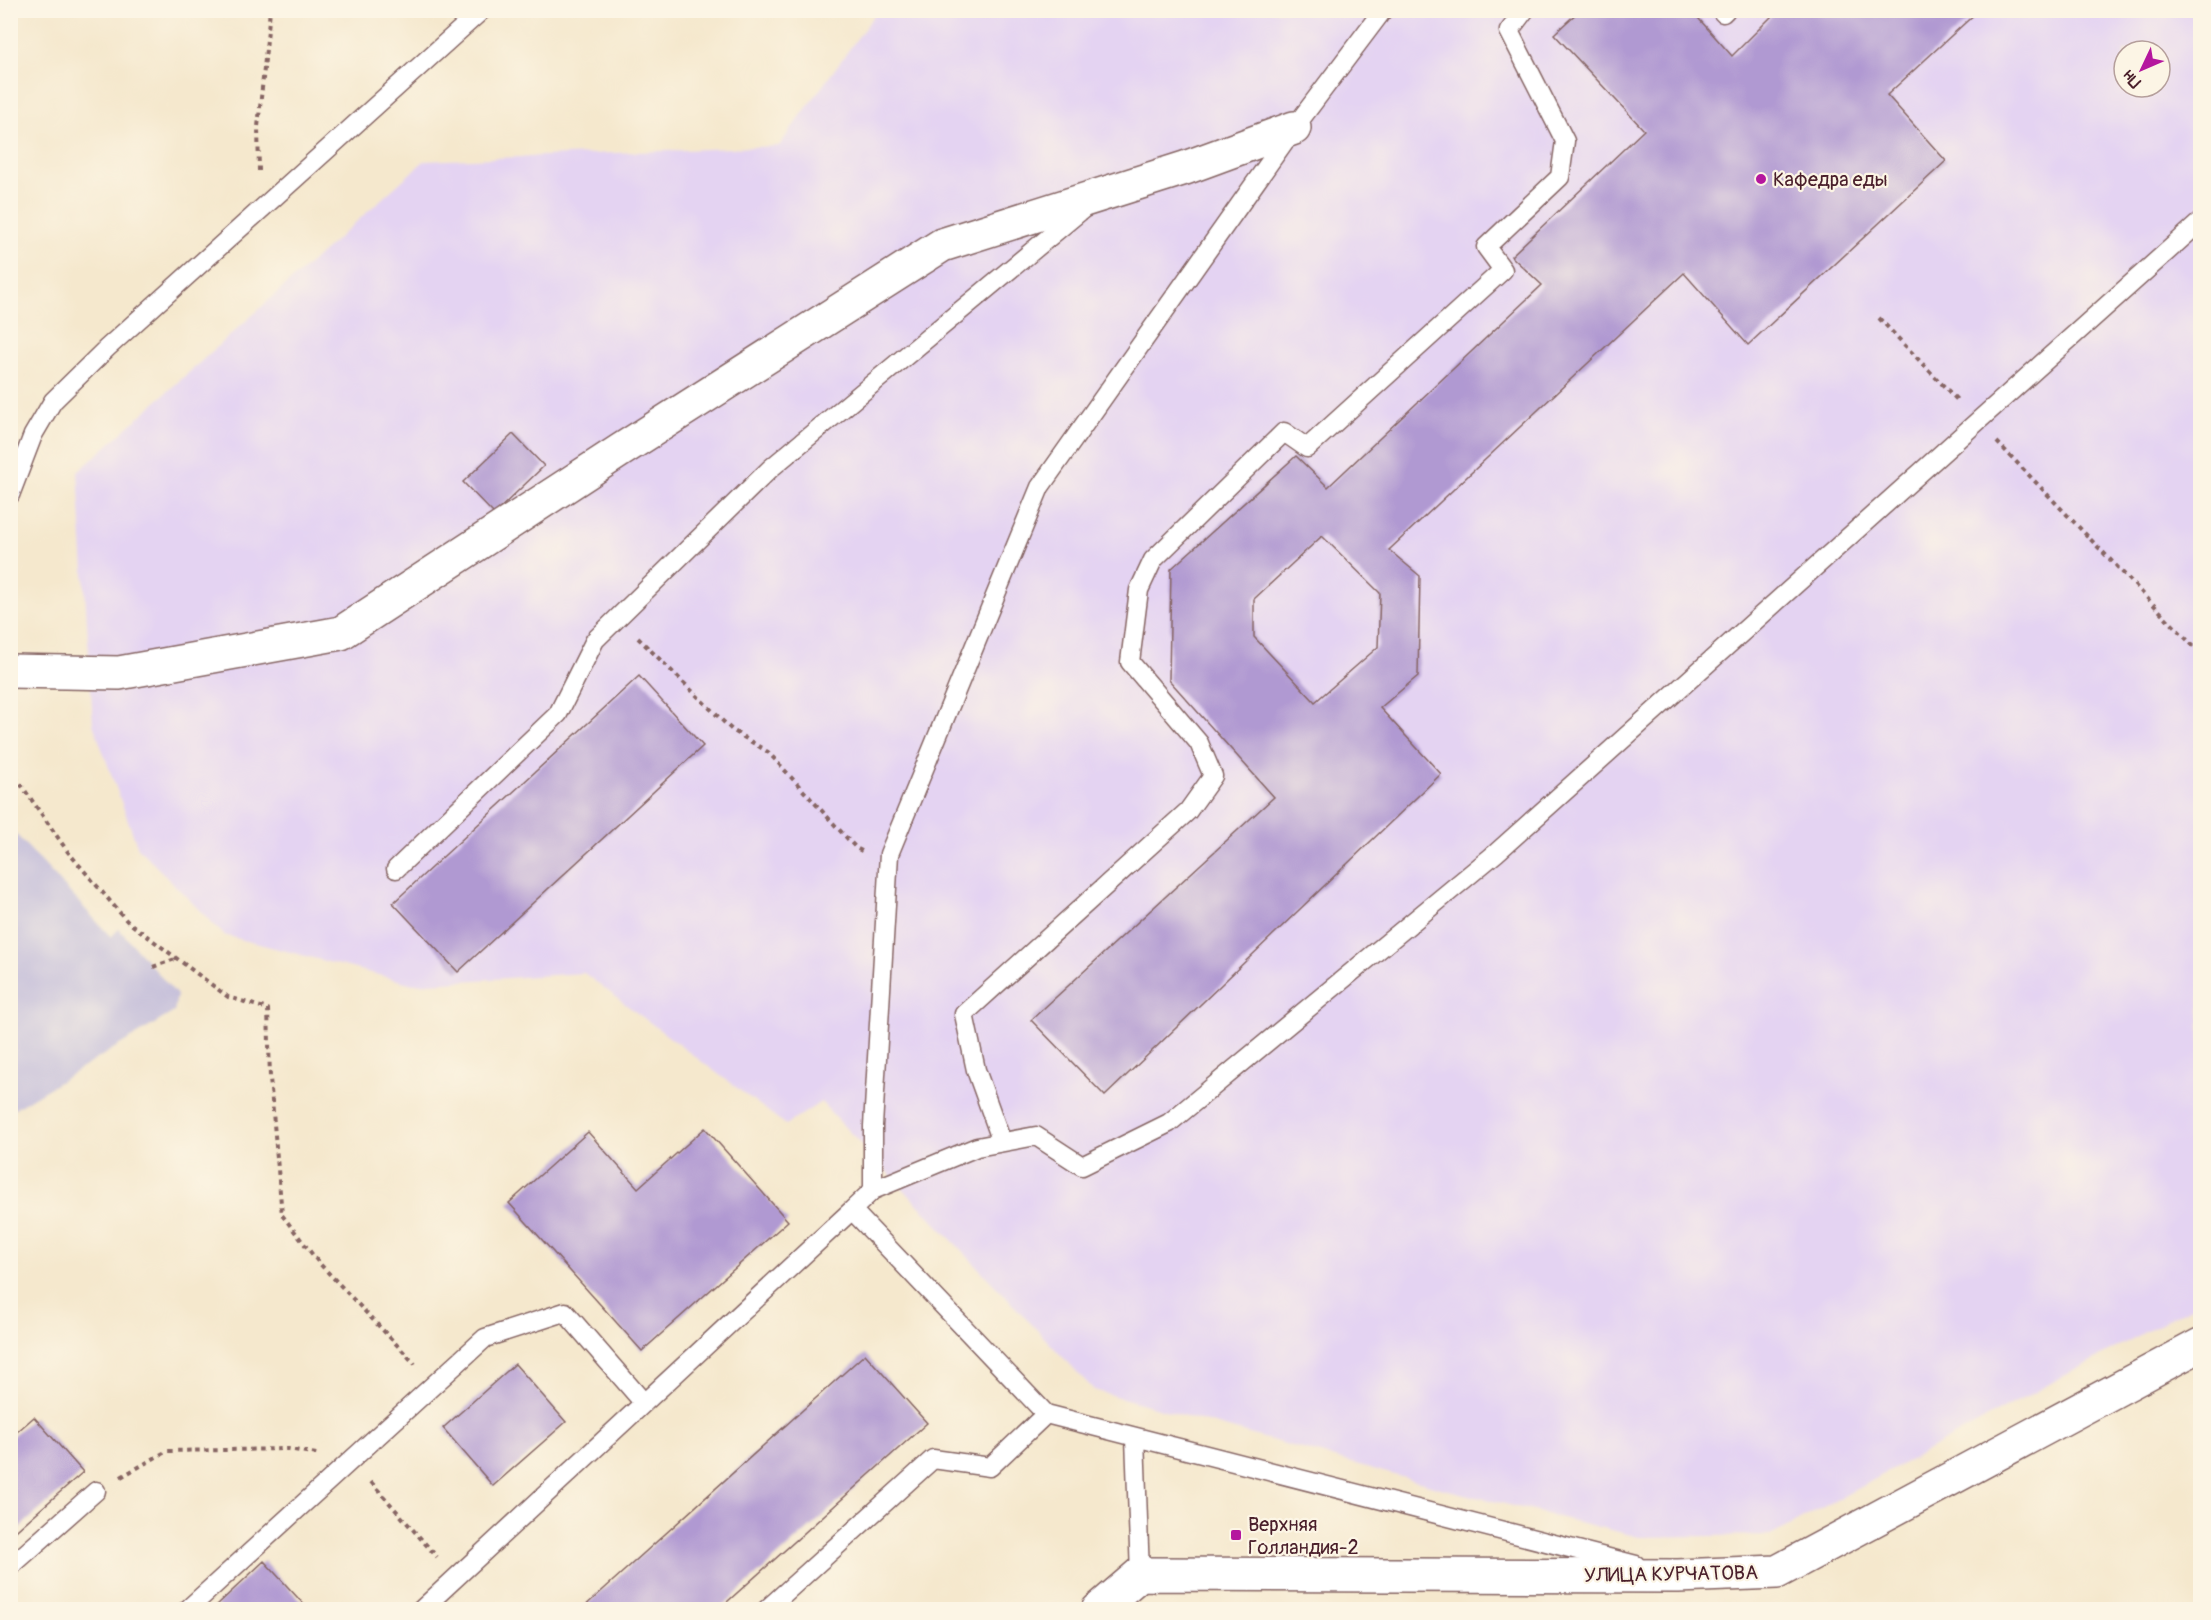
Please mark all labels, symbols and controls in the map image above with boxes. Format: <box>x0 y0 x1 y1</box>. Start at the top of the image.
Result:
north arrow <box>2112 39 2172 99</box>
text: Пн <box>2119 65 2145 92</box>
place label: Кафедра еды <box>1773 167 1888 192</box>
marker: Кафедра еды <box>1754 172 1768 186</box>
place label: Верхняя Голландия-2 <box>1248 1512 1359 1560</box>
marker: Верхняя Голландия-2 <box>1229 1528 1243 1542</box>
street label: УЛИЦА КУРЧАТОВА <box>1584 1560 1758 1588</box>

